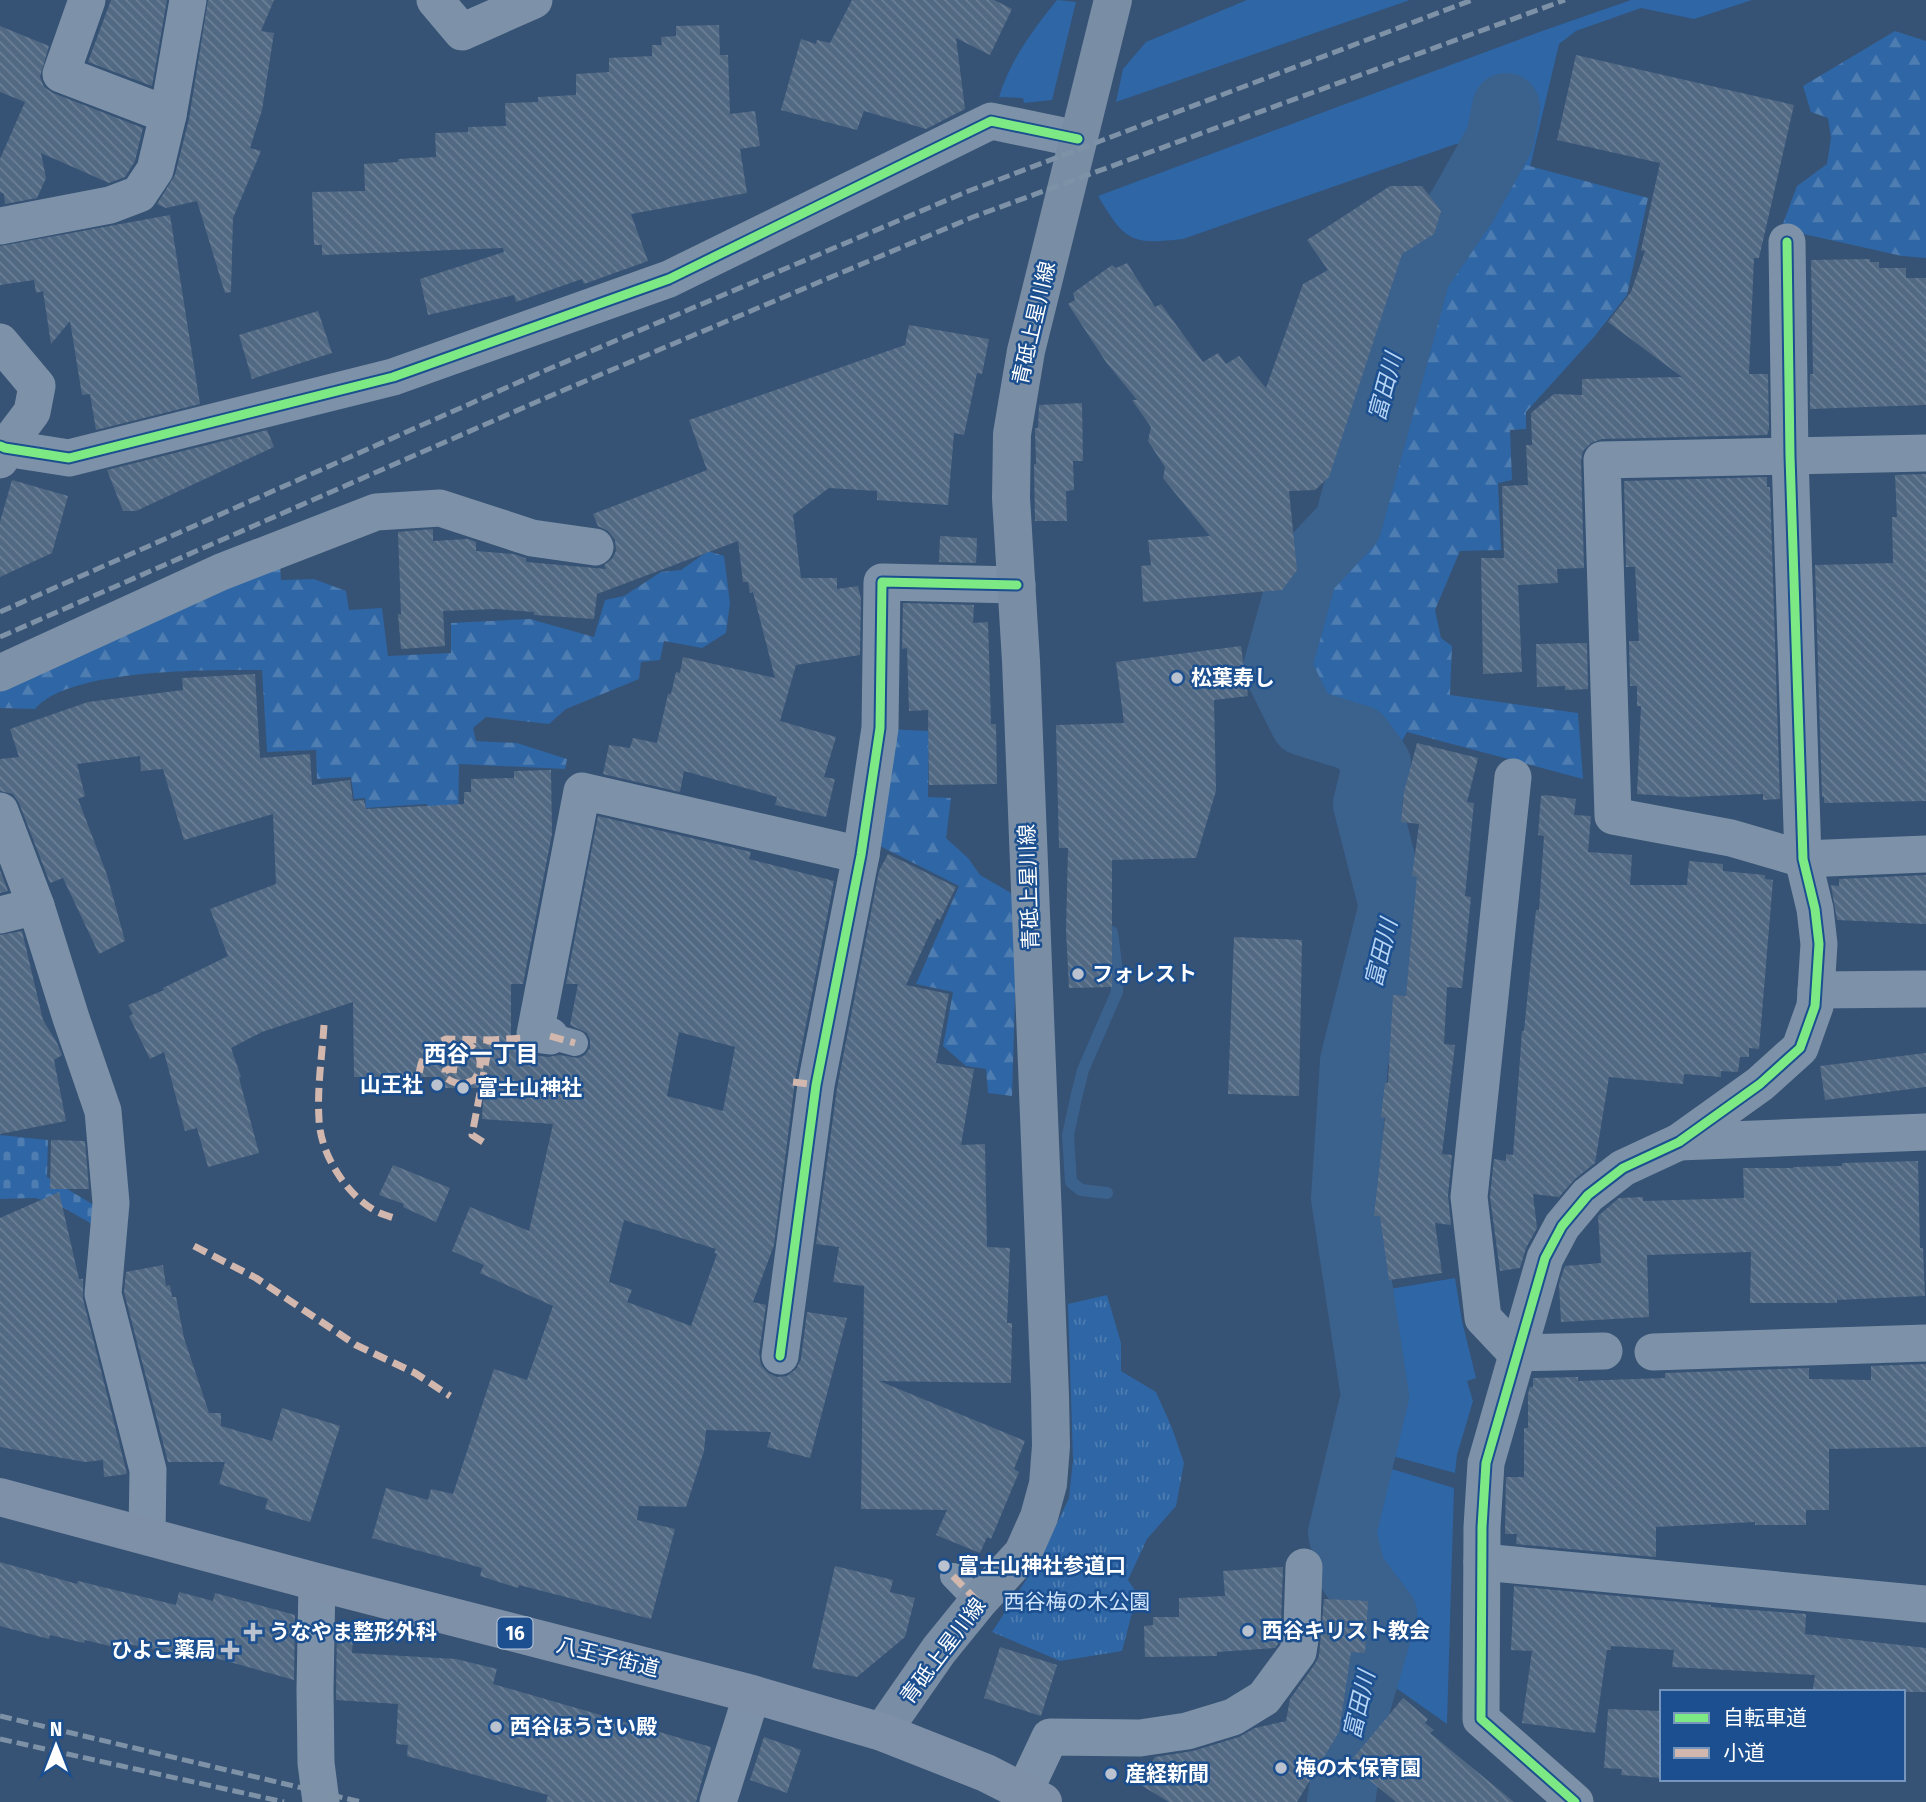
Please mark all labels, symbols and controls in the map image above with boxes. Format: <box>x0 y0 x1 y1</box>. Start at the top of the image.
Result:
street label: 青砥上星川線 <box>1007 259 1061 387</box>
water label: 富田川 <box>1363 347 1408 424</box>
place label: 松葉寿し <box>1191 665 1275 691</box>
marker: 松葉寿し <box>1169 670 1185 686</box>
street label: 青砥上星川線 <box>1014 824 1044 950</box>
water label: 富田川 <box>1359 913 1404 990</box>
place label: フォレスト <box>1092 961 1197 987</box>
marker: フォレスト <box>1070 966 1086 982</box>
district label: 西谷一丁目 <box>424 1040 539 1068</box>
place label: 山王社 <box>360 1072 423 1098</box>
place label: 富士山神社 <box>477 1075 582 1101</box>
marker: 山王社 <box>429 1077 445 1093</box>
marker: 富士山神社 <box>455 1080 471 1096</box>
place label: 富士山神社参道口 <box>958 1553 1126 1579</box>
marker: 富士山神社参道口 <box>936 1558 952 1574</box>
park label: 西谷梅の木公園 <box>1004 1589 1151 1615</box>
street label: 青砥上星川線 <box>895 1593 991 1709</box>
road number: 16 <box>498 1618 532 1648</box>
place label: 西谷キリスト教会 <box>1262 1618 1430 1644</box>
place label: うなやま整形外科 <box>269 1619 437 1645</box>
marker: うなやま整形外科 <box>243 1622 263 1642</box>
marker: 西谷キリスト教会 <box>1240 1623 1256 1639</box>
street label: 八王子街道 <box>554 1632 662 1682</box>
place label: ひよこ薬局 <box>111 1637 216 1663</box>
marker: ひよこ薬局 <box>222 1642 238 1658</box>
water label: 富田川 <box>1338 1665 1381 1742</box>
legend <box>1660 1690 1905 1781</box>
text: 自転車道 <box>1723 1705 1807 1731</box>
north arrow <box>21 1711 91 1781</box>
place label: 西谷ほうさい殿 <box>510 1714 657 1740</box>
text: N <box>50 1718 62 1741</box>
marker: 西谷ほうさい殿 <box>488 1719 504 1735</box>
text: 小道 <box>1723 1740 1765 1766</box>
place label: 梅の木保育園 <box>1295 1755 1421 1781</box>
marker: 梅の木保育園 <box>1273 1760 1289 1776</box>
place label: 産経新聞 <box>1125 1761 1209 1787</box>
marker: 産経新聞 <box>1103 1766 1119 1782</box>

